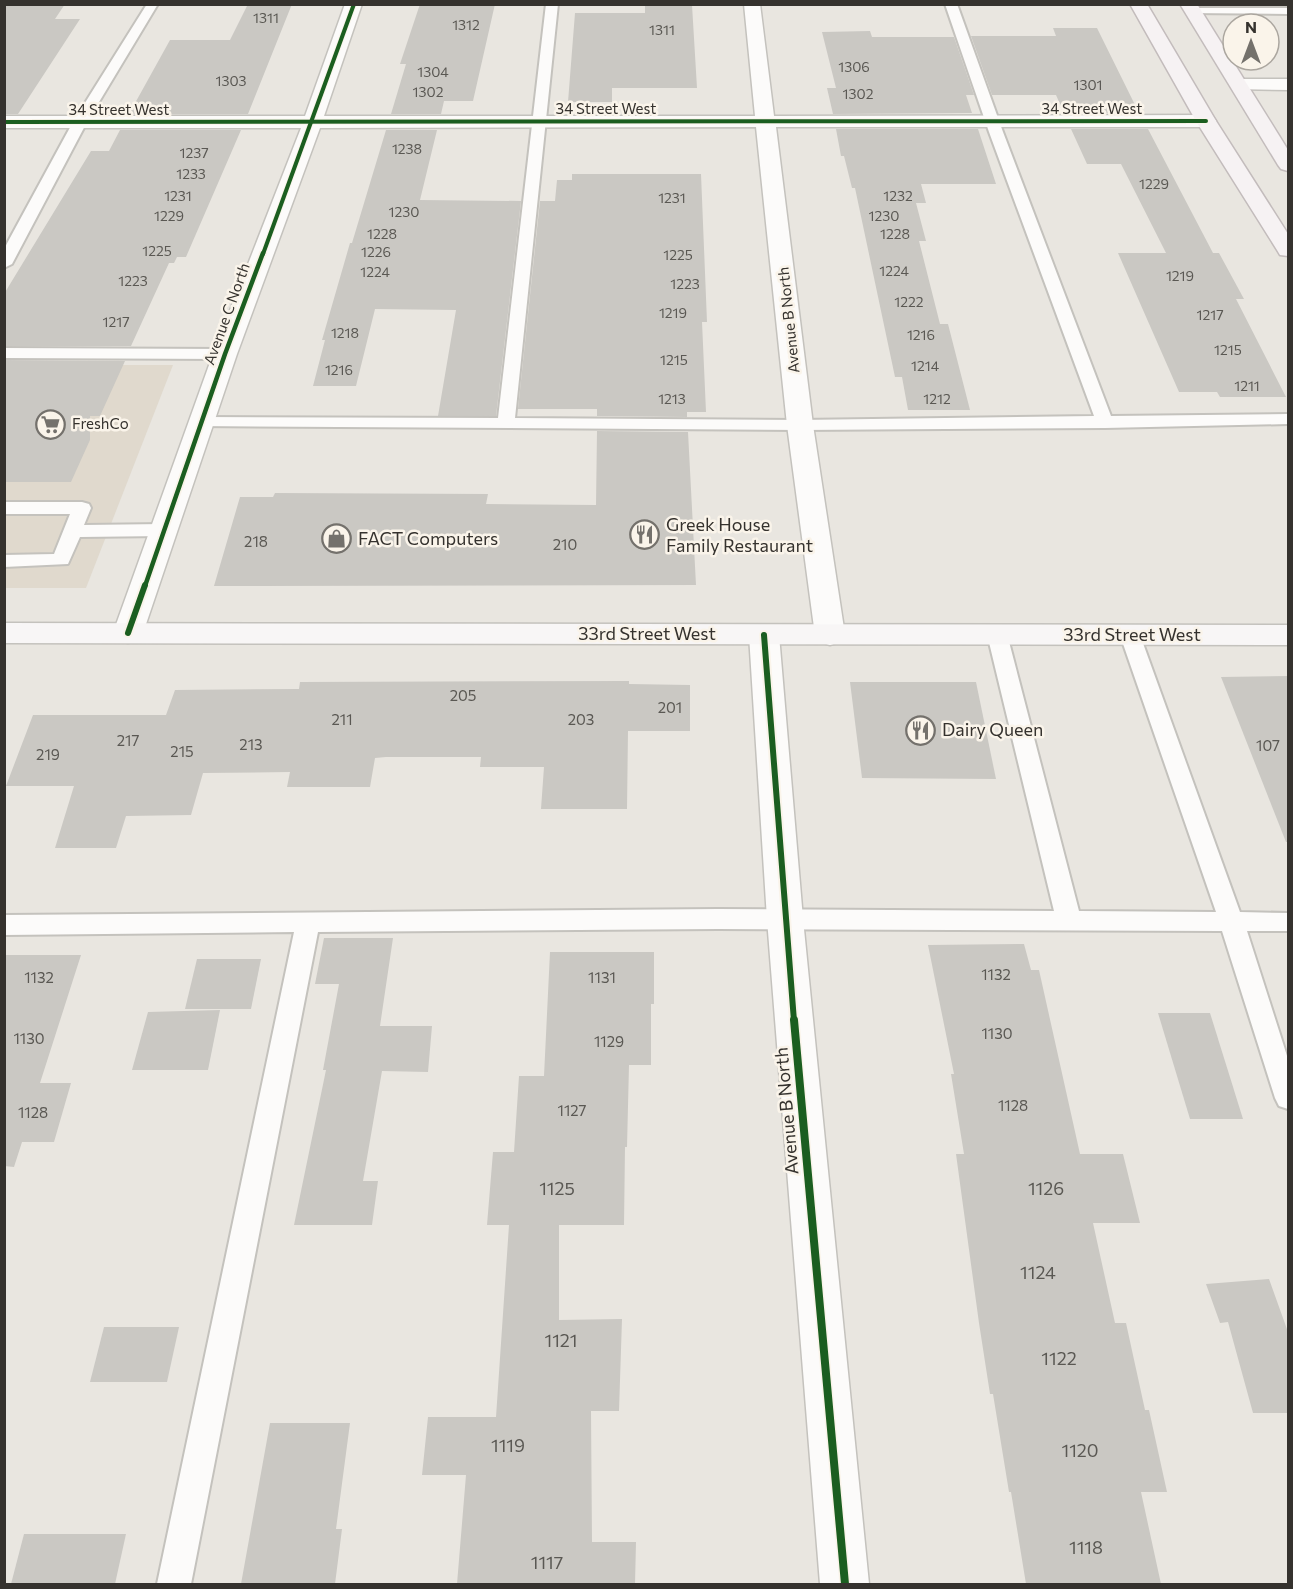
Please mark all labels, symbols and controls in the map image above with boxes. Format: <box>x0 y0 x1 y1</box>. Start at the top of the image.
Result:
house number: 1311 <box>253 9 279 26</box>
north arrow <box>1221 12 1281 72</box>
house number: 1312 <box>452 16 480 33</box>
text: N <box>1245 17 1257 36</box>
house number: 1311 <box>649 21 675 38</box>
house number: 1306 <box>838 58 870 75</box>
house number: 1304 <box>417 63 449 80</box>
house number: 1303 <box>215 72 247 89</box>
house number: 1301 <box>1073 76 1103 93</box>
house number: 1302 <box>413 83 444 100</box>
house number: 1302 <box>843 85 874 102</box>
street label: 34 Street West <box>556 99 656 117</box>
street label: 34 Street West <box>1042 99 1142 117</box>
street label: 34 Street West <box>69 100 169 118</box>
house number: 1238 <box>392 140 422 157</box>
house number: 1237 <box>179 144 209 161</box>
house number: 1233 <box>176 165 206 182</box>
house number: 1229 <box>1139 175 1169 192</box>
house number: 1231 <box>164 187 192 204</box>
house number: 1232 <box>883 187 913 204</box>
house number: 1231 <box>658 189 686 206</box>
house number: 1230 <box>389 203 419 220</box>
house number: 1229 <box>154 207 184 224</box>
house number: 1230 <box>869 207 899 224</box>
house number: 1228 <box>367 225 397 242</box>
house number: 1228 <box>880 225 910 242</box>
house number: 1225 <box>142 242 172 259</box>
house number: 1226 <box>361 243 391 260</box>
house number: 1225 <box>663 246 693 263</box>
street label: Avenue C North <box>199 260 253 367</box>
house number: 1224 <box>879 262 909 279</box>
house number: 1224 <box>360 263 390 280</box>
street label: Avenue B North <box>773 266 803 374</box>
house number: 1219 <box>1166 267 1194 284</box>
house number: 1223 <box>118 272 148 289</box>
house number: 1223 <box>670 275 700 292</box>
house number: 1222 <box>894 293 924 310</box>
house number: 1219 <box>659 304 687 321</box>
house number: 1217 <box>1196 306 1224 323</box>
house number: 1217 <box>102 313 130 330</box>
house number: 1218 <box>331 324 359 341</box>
house number: 1216 <box>907 326 935 343</box>
house number: 1215 <box>1214 341 1242 358</box>
house number: 1215 <box>660 351 688 368</box>
house number: 1214 <box>911 357 940 374</box>
house number: 1216 <box>325 361 353 378</box>
house number: 1211 <box>1234 377 1260 394</box>
house number: 1213 <box>658 390 686 407</box>
house number: 1212 <box>923 390 951 407</box>
supermarket icon: FreshCo <box>35 408 67 440</box>
place label: FreshCo <box>72 414 129 432</box>
place label: Greek House Family Restaurant <box>666 513 813 556</box>
restaurant icon: Greek House Family Restaurant <box>629 519 661 551</box>
shop icon: FACT Computers <box>321 523 353 555</box>
place label: FACT Computers <box>358 527 498 549</box>
house number: 218 <box>244 532 268 550</box>
house number: 210 <box>553 535 577 553</box>
street label: 33rd Street West <box>578 622 716 644</box>
street label: 33rd Street West <box>1063 623 1201 645</box>
house number: 205 <box>450 686 476 704</box>
house number: 201 <box>658 698 682 716</box>
house number: 211 <box>331 710 353 728</box>
house number: 203 <box>568 710 594 728</box>
restaurant icon: Dairy Queen <box>905 714 937 746</box>
place label: Dairy Queen <box>942 718 1043 740</box>
house number: 217 <box>117 731 139 749</box>
house number: 213 <box>239 735 263 753</box>
house number: 107 <box>1256 736 1280 754</box>
house number: 215 <box>170 742 194 760</box>
house number: 219 <box>36 745 60 763</box>
house number: 1132 <box>981 965 1011 983</box>
house number: 1132 <box>24 968 54 986</box>
house number: 1131 <box>588 968 616 986</box>
house number: 1130 <box>981 1024 1013 1042</box>
house number: 1130 <box>13 1029 45 1047</box>
house number: 1129 <box>594 1032 624 1050</box>
street label: Avenue B North <box>769 1047 803 1176</box>
house number: 1128 <box>998 1096 1028 1114</box>
house number: 1127 <box>557 1101 587 1119</box>
house number: 1128 <box>18 1103 48 1121</box>
house number: 1125 <box>539 1177 575 1199</box>
house number: 1126 <box>1028 1177 1064 1199</box>
house number: 1124 <box>1020 1261 1056 1283</box>
house number: 1121 <box>544 1329 578 1351</box>
house number: 1122 <box>1041 1347 1077 1369</box>
house number: 1119 <box>491 1434 525 1456</box>
house number: 1120 <box>1061 1439 1099 1461</box>
house number: 1118 <box>1069 1536 1103 1558</box>
house number: 1117 <box>531 1551 563 1573</box>

